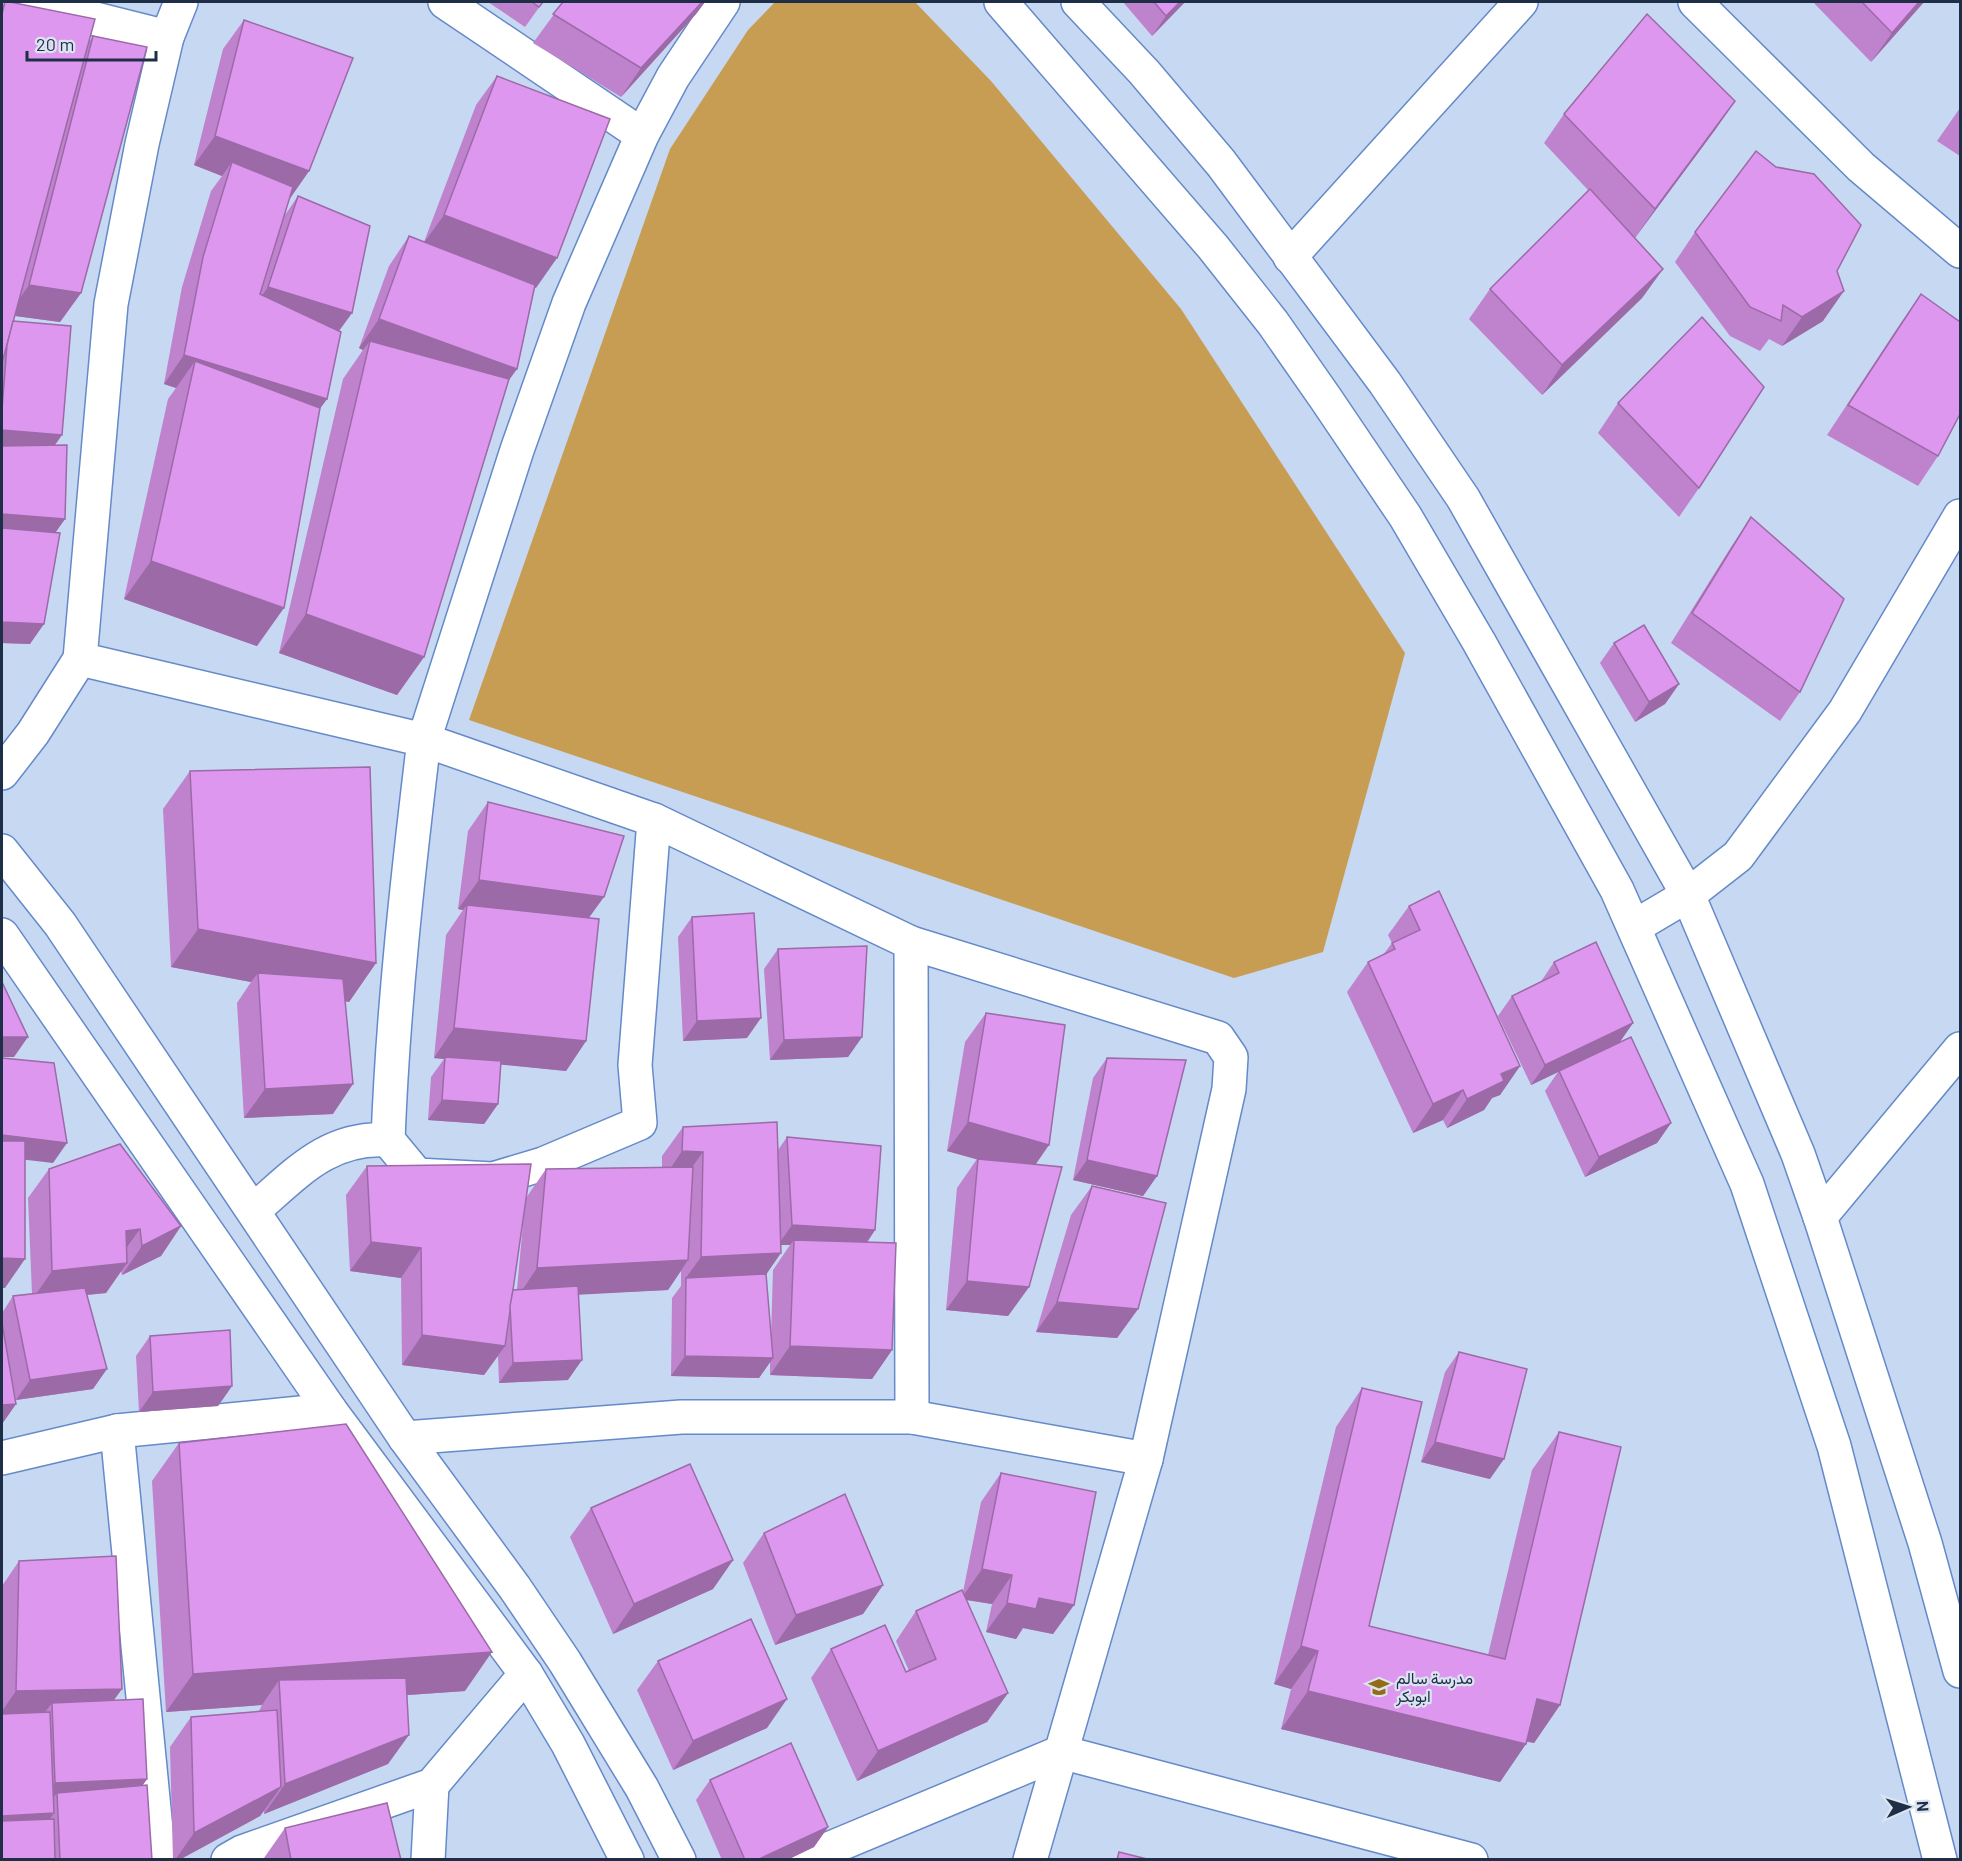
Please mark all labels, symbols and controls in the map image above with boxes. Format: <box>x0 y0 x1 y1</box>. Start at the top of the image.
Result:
scale bar <box>27 24 156 62</box>
text: 20 m <box>36 33 74 55</box>
place label: مدرسة سالم ابوبكر <box>1395 1668 1473 1707</box>
school or university icon: مدرسة سالم ابوبكر <box>1367 1675 1391 1699</box>
north arrow <box>1878 1777 1938 1837</box>
text: N <box>1914 1800 1933 1812</box>

